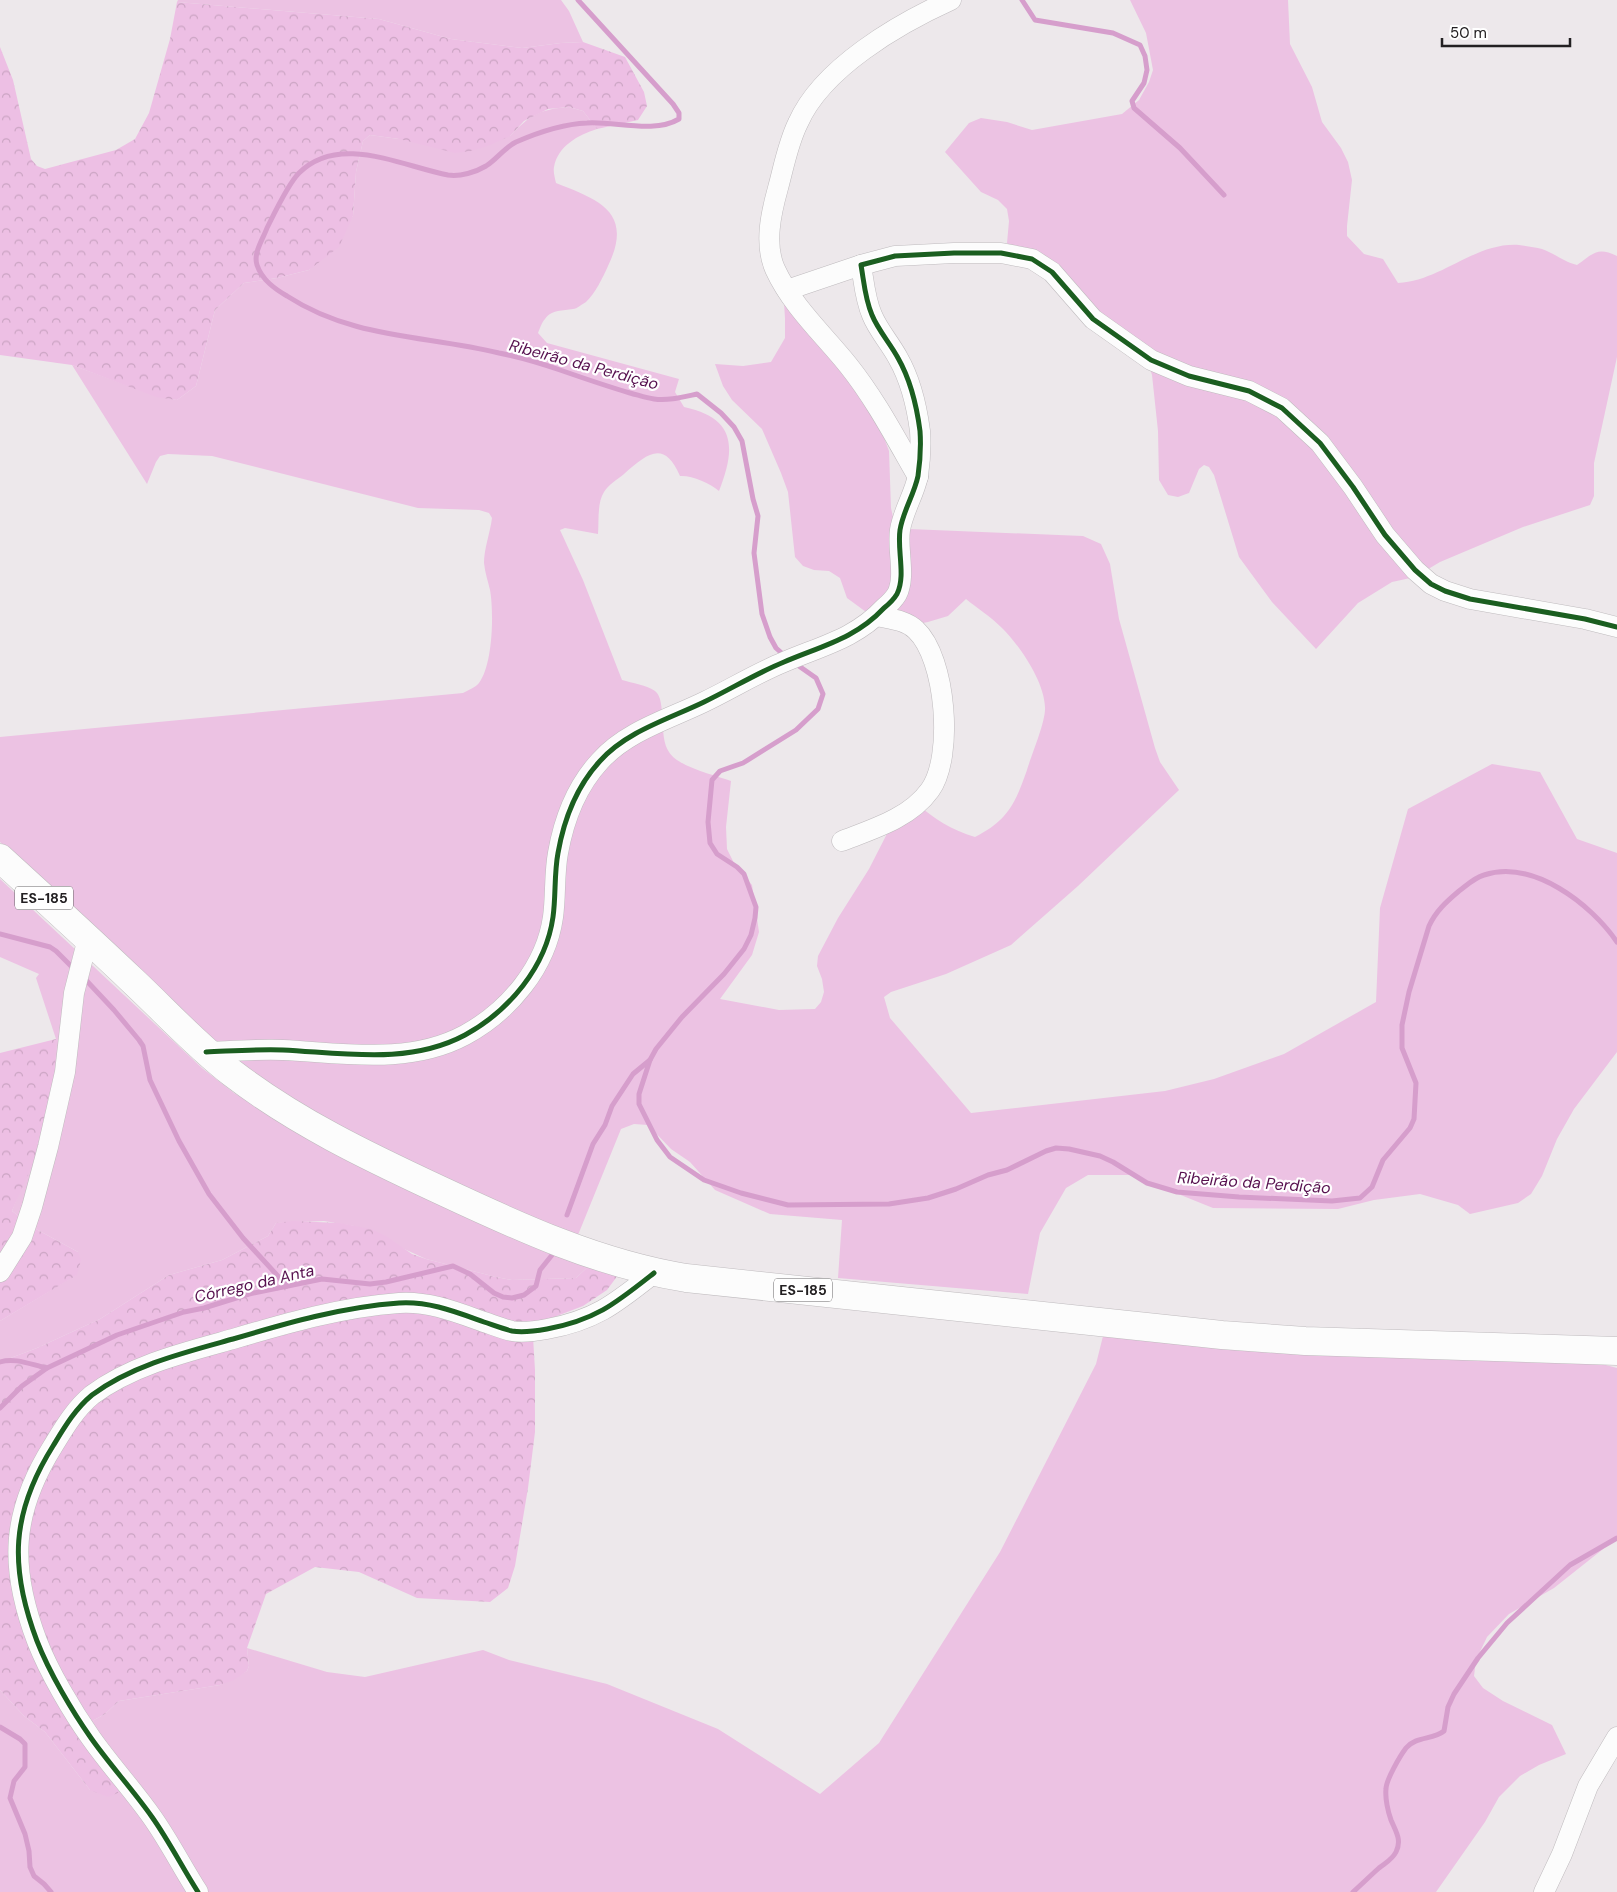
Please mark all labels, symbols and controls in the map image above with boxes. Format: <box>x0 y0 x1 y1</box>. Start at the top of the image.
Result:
scale bar <box>1442 15 1570 47</box>
text: 50 m <box>1450 23 1487 43</box>
water label: Ribeirão da Perdição <box>507 334 661 395</box>
road number: ES-185 <box>15 886 73 910</box>
water label: Ribeirão da Perdição <box>1177 1167 1331 1198</box>
water label: Córrego da Anta <box>192 1259 316 1307</box>
road number: ES-185 <box>774 1278 832 1302</box>

